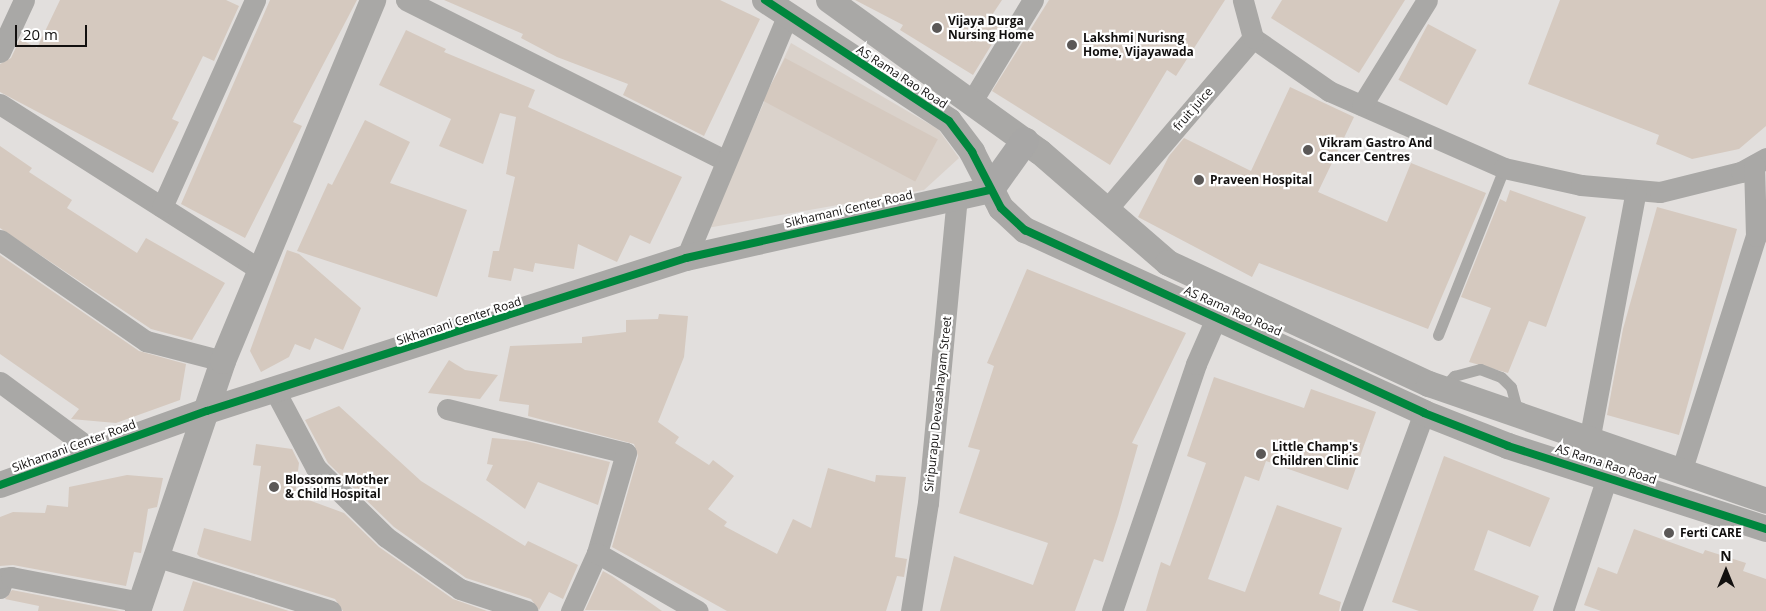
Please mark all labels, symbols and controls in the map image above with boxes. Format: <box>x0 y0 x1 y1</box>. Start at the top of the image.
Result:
place label: Vijaya Durga Nursing Home <box>948 14 1034 42</box>
scale bar <box>18 15 90 47</box>
marker: Vijaya Durga Nursing Home <box>930 21 944 35</box>
text: 20 m <box>23 24 58 44</box>
place label: Lakshmi Nurisng Home, Vijayawada <box>1083 31 1194 59</box>
marker: Lakshmi Nurisng Home, Vijayawada <box>1065 38 1079 52</box>
street label: AS Rama Rao Road <box>854 42 950 112</box>
street label: fruit juice <box>1170 84 1216 134</box>
place label: Vikram Gastro And Cancer Centres <box>1319 136 1432 164</box>
marker: Vikram Gastro And Cancer Centres <box>1301 143 1315 157</box>
marker: Praveen Hospital <box>1192 173 1206 187</box>
place label: Praveen Hospital <box>1210 173 1312 187</box>
street label: Sikhamani Center Road <box>784 187 914 231</box>
street label: AS Rama Rao Road <box>1182 283 1284 339</box>
street label: Sikhamani Center Road <box>395 294 523 348</box>
street label: Siripurapu Devasahayam Street <box>922 315 954 493</box>
street label: Sikhamani Center Road <box>10 417 138 475</box>
place label: Little Champ's Children Clinic <box>1272 440 1359 468</box>
street label: AS Rama Rao Road <box>1554 441 1658 487</box>
marker: Little Champ's Children Clinic <box>1254 447 1268 461</box>
place label: Blossoms Mother & Child Hospital <box>285 473 389 501</box>
marker: Blossoms Mother & Child Hospital <box>267 480 281 494</box>
marker: Ferti CARE <box>1662 526 1676 540</box>
place label: Ferti CARE <box>1680 526 1742 540</box>
north arrow <box>1701 546 1751 596</box>
text: N <box>1720 546 1732 565</box>

